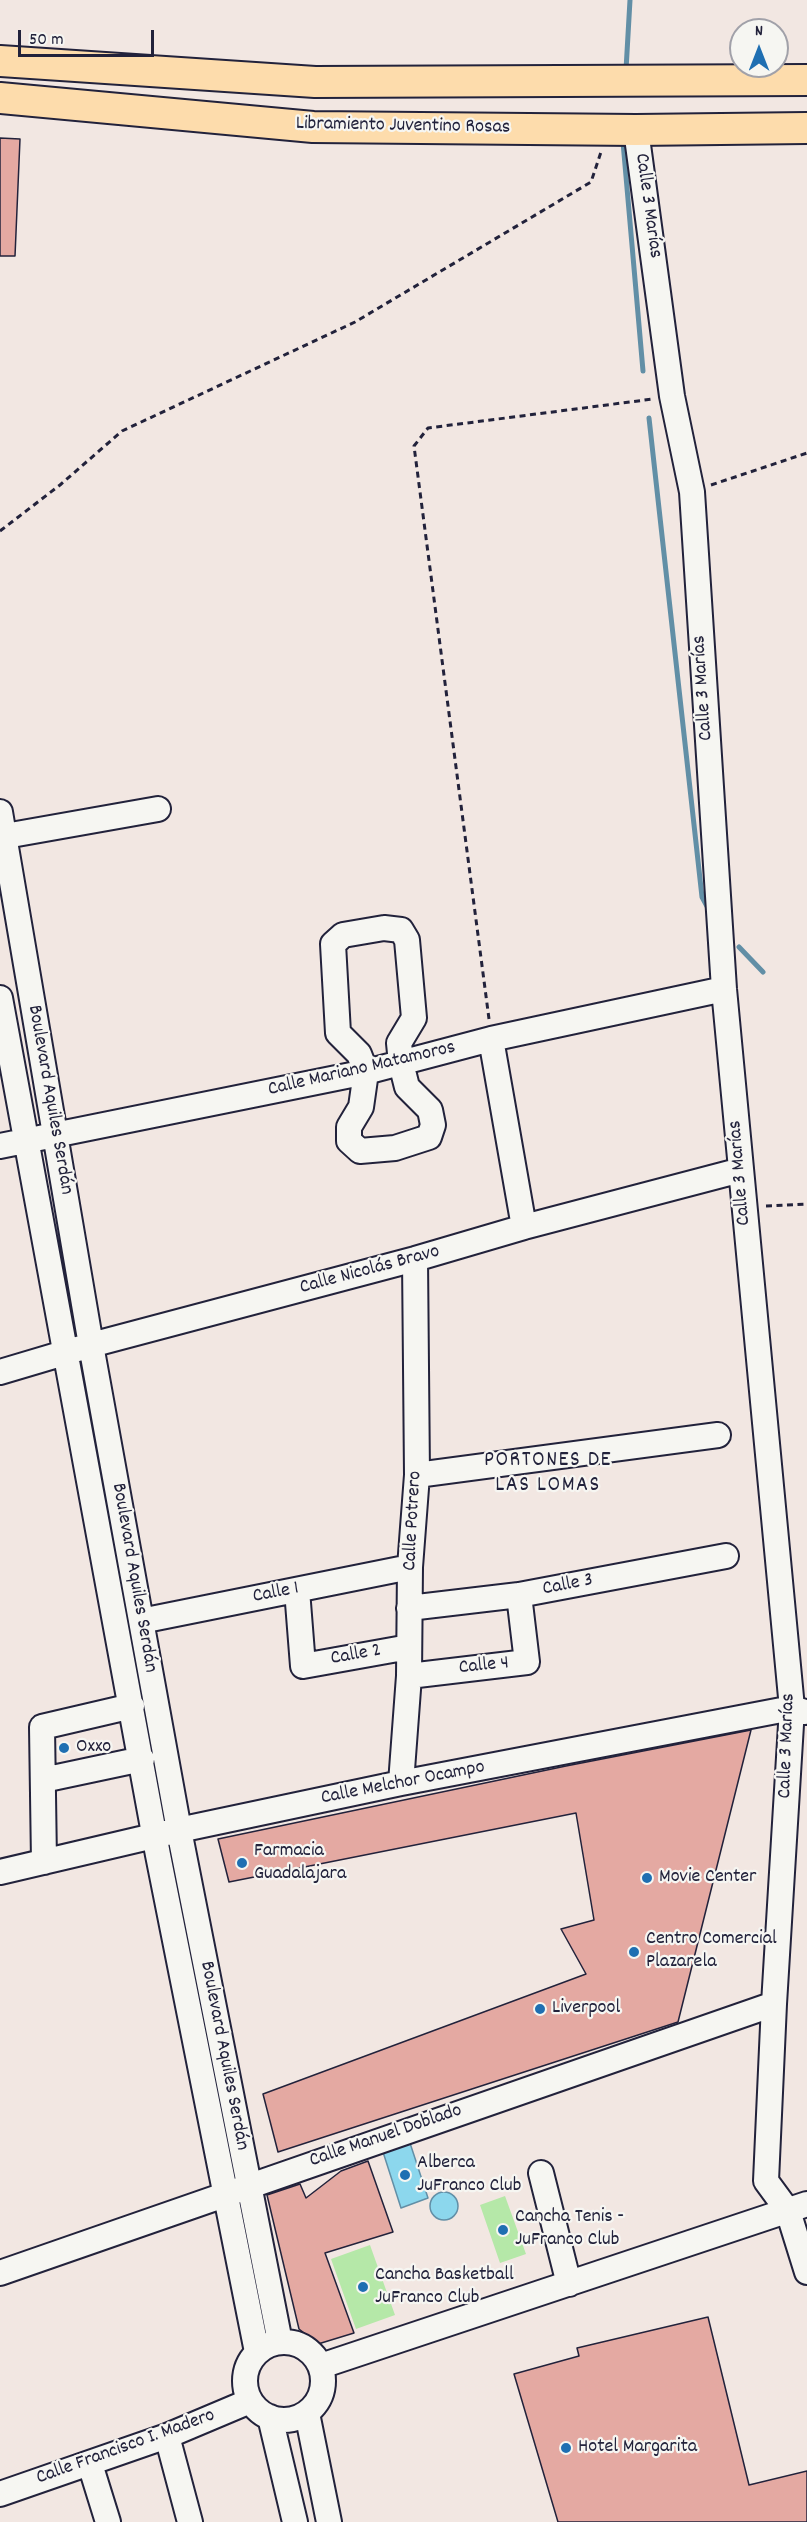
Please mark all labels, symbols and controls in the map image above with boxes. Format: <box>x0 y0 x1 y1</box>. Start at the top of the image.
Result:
scale bar <box>21 18 158 56</box>
north arrow <box>729 18 789 78</box>
text: N <box>755 20 763 43</box>
text: 50 m <box>29 28 64 53</box>
street label: Libramiento Juventino Rosas <box>296 113 510 141</box>
street label: Calle 3 Marías <box>628 152 666 260</box>
street label: Calle 3 Marías <box>688 634 720 742</box>
street label: Boulevard Aquiles Serdán <box>21 1003 77 1197</box>
street label: Calle Mariano Matamoros <box>266 1037 458 1103</box>
street label: Calle 3 Marías <box>724 1119 758 1227</box>
street label: Calle Nicolás Bravo <box>297 1241 443 1301</box>
district label: PORTONES DE LAS LOMAS <box>484 1449 612 1500</box>
street label: Calle Potrero <box>399 1470 429 1572</box>
street label: Boulevard Aquiles Serdán <box>105 1481 161 1675</box>
street label: Calle 3 <box>541 1569 595 1603</box>
street label: Calle 1 <box>251 1578 301 1610</box>
street label: Calle 2 <box>329 1640 383 1672</box>
street label: Calle 4 <box>458 1652 510 1682</box>
street label: Calle 3 Marías <box>774 1693 802 1799</box>
place label: Oxxo <box>76 1736 111 1760</box>
marker: Oxxo <box>57 1741 71 1755</box>
street label: Calle Melchor Ocampo <box>319 1756 487 1812</box>
place label: Farmacia Guadalajara <box>254 1840 346 1887</box>
marker: Farmacia Guadalajara <box>235 1856 249 1870</box>
place label: Movie Center <box>659 1866 757 1890</box>
marker: Movie Center <box>640 1871 654 1885</box>
place label: Centro Comercial Plazarela <box>646 1928 777 1975</box>
marker: Centro Comercial Plazarela <box>627 1945 641 1959</box>
street label: Boulevard Aquiles Serdán <box>193 1959 253 2153</box>
place label: Liverpool <box>552 1997 620 2021</box>
marker: Liverpool <box>533 2002 547 2016</box>
street label: Calle Manuel Doblado <box>307 2100 465 2174</box>
place label: Alberca JuFranco Club <box>417 2152 521 2199</box>
marker: Alberca JuFranco Club <box>398 2168 412 2182</box>
place label: Cancha Tenis - JuFranco Club <box>515 2206 624 2253</box>
marker: Cancha Tenis - JuFranco Club <box>496 2223 510 2237</box>
place label: Cancha Basketball JuFranco Club <box>375 2264 514 2311</box>
marker: Cancha Basketball JuFranco Club <box>356 2280 370 2294</box>
street label: Calle Francisco I. Madero <box>33 2404 219 2492</box>
place label: Hotel Margarita <box>578 2436 697 2460</box>
marker: Hotel Margarita <box>559 2441 573 2455</box>

